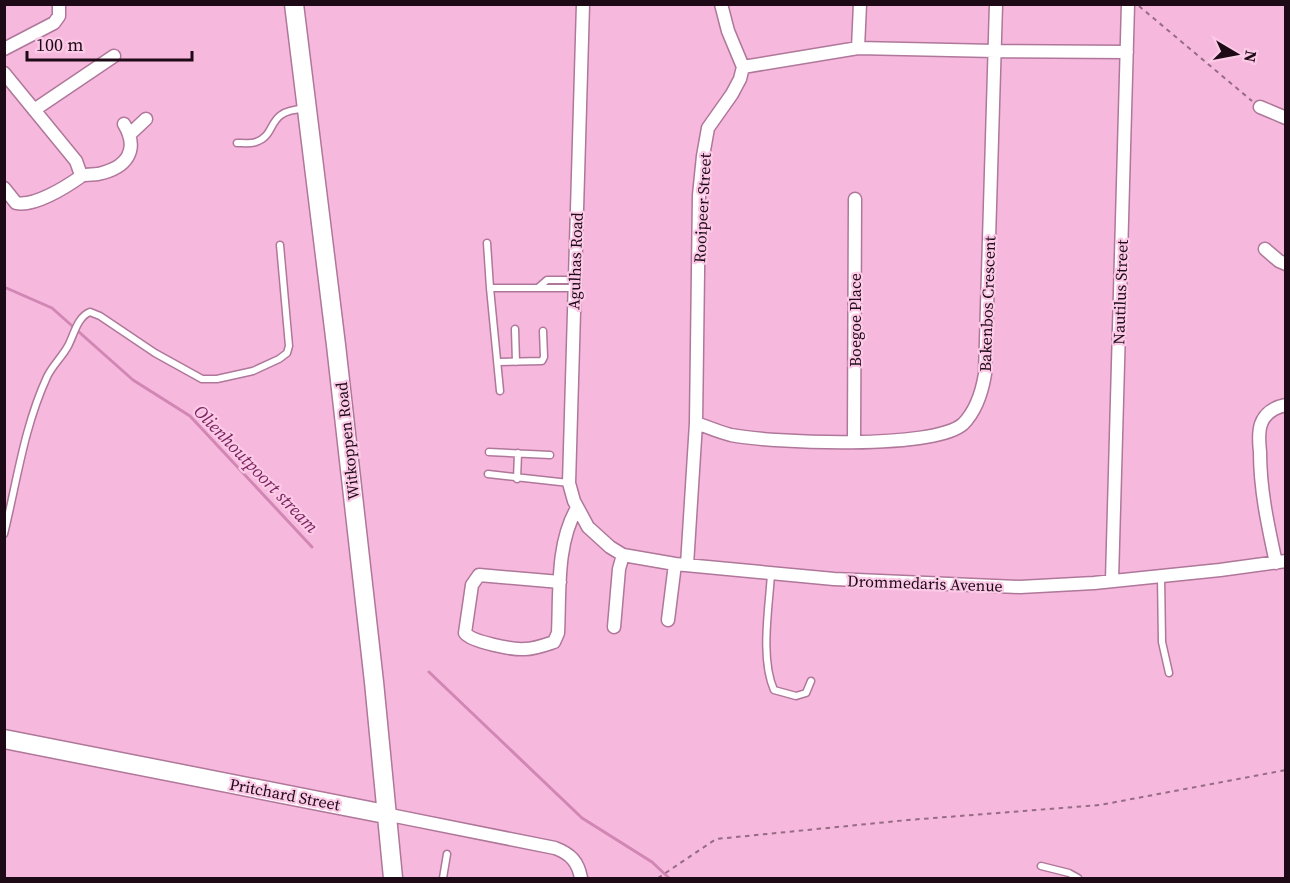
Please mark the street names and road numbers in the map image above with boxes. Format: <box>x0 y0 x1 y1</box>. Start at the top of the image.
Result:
street label: Rooipeer Street <box>688 152 716 263</box>
street label: Agulhas Road <box>562 212 588 310</box>
street label: Bakenbos Crescent <box>974 235 1000 372</box>
street label: Nautilus Street <box>1107 238 1133 345</box>
street label: Boegoe Place <box>844 273 866 367</box>
street label: Witkoppen Road <box>330 381 364 501</box>
street label: Drommedaris Avenue <box>847 569 1003 597</box>
street label: Pritchard Street <box>228 773 343 816</box>

